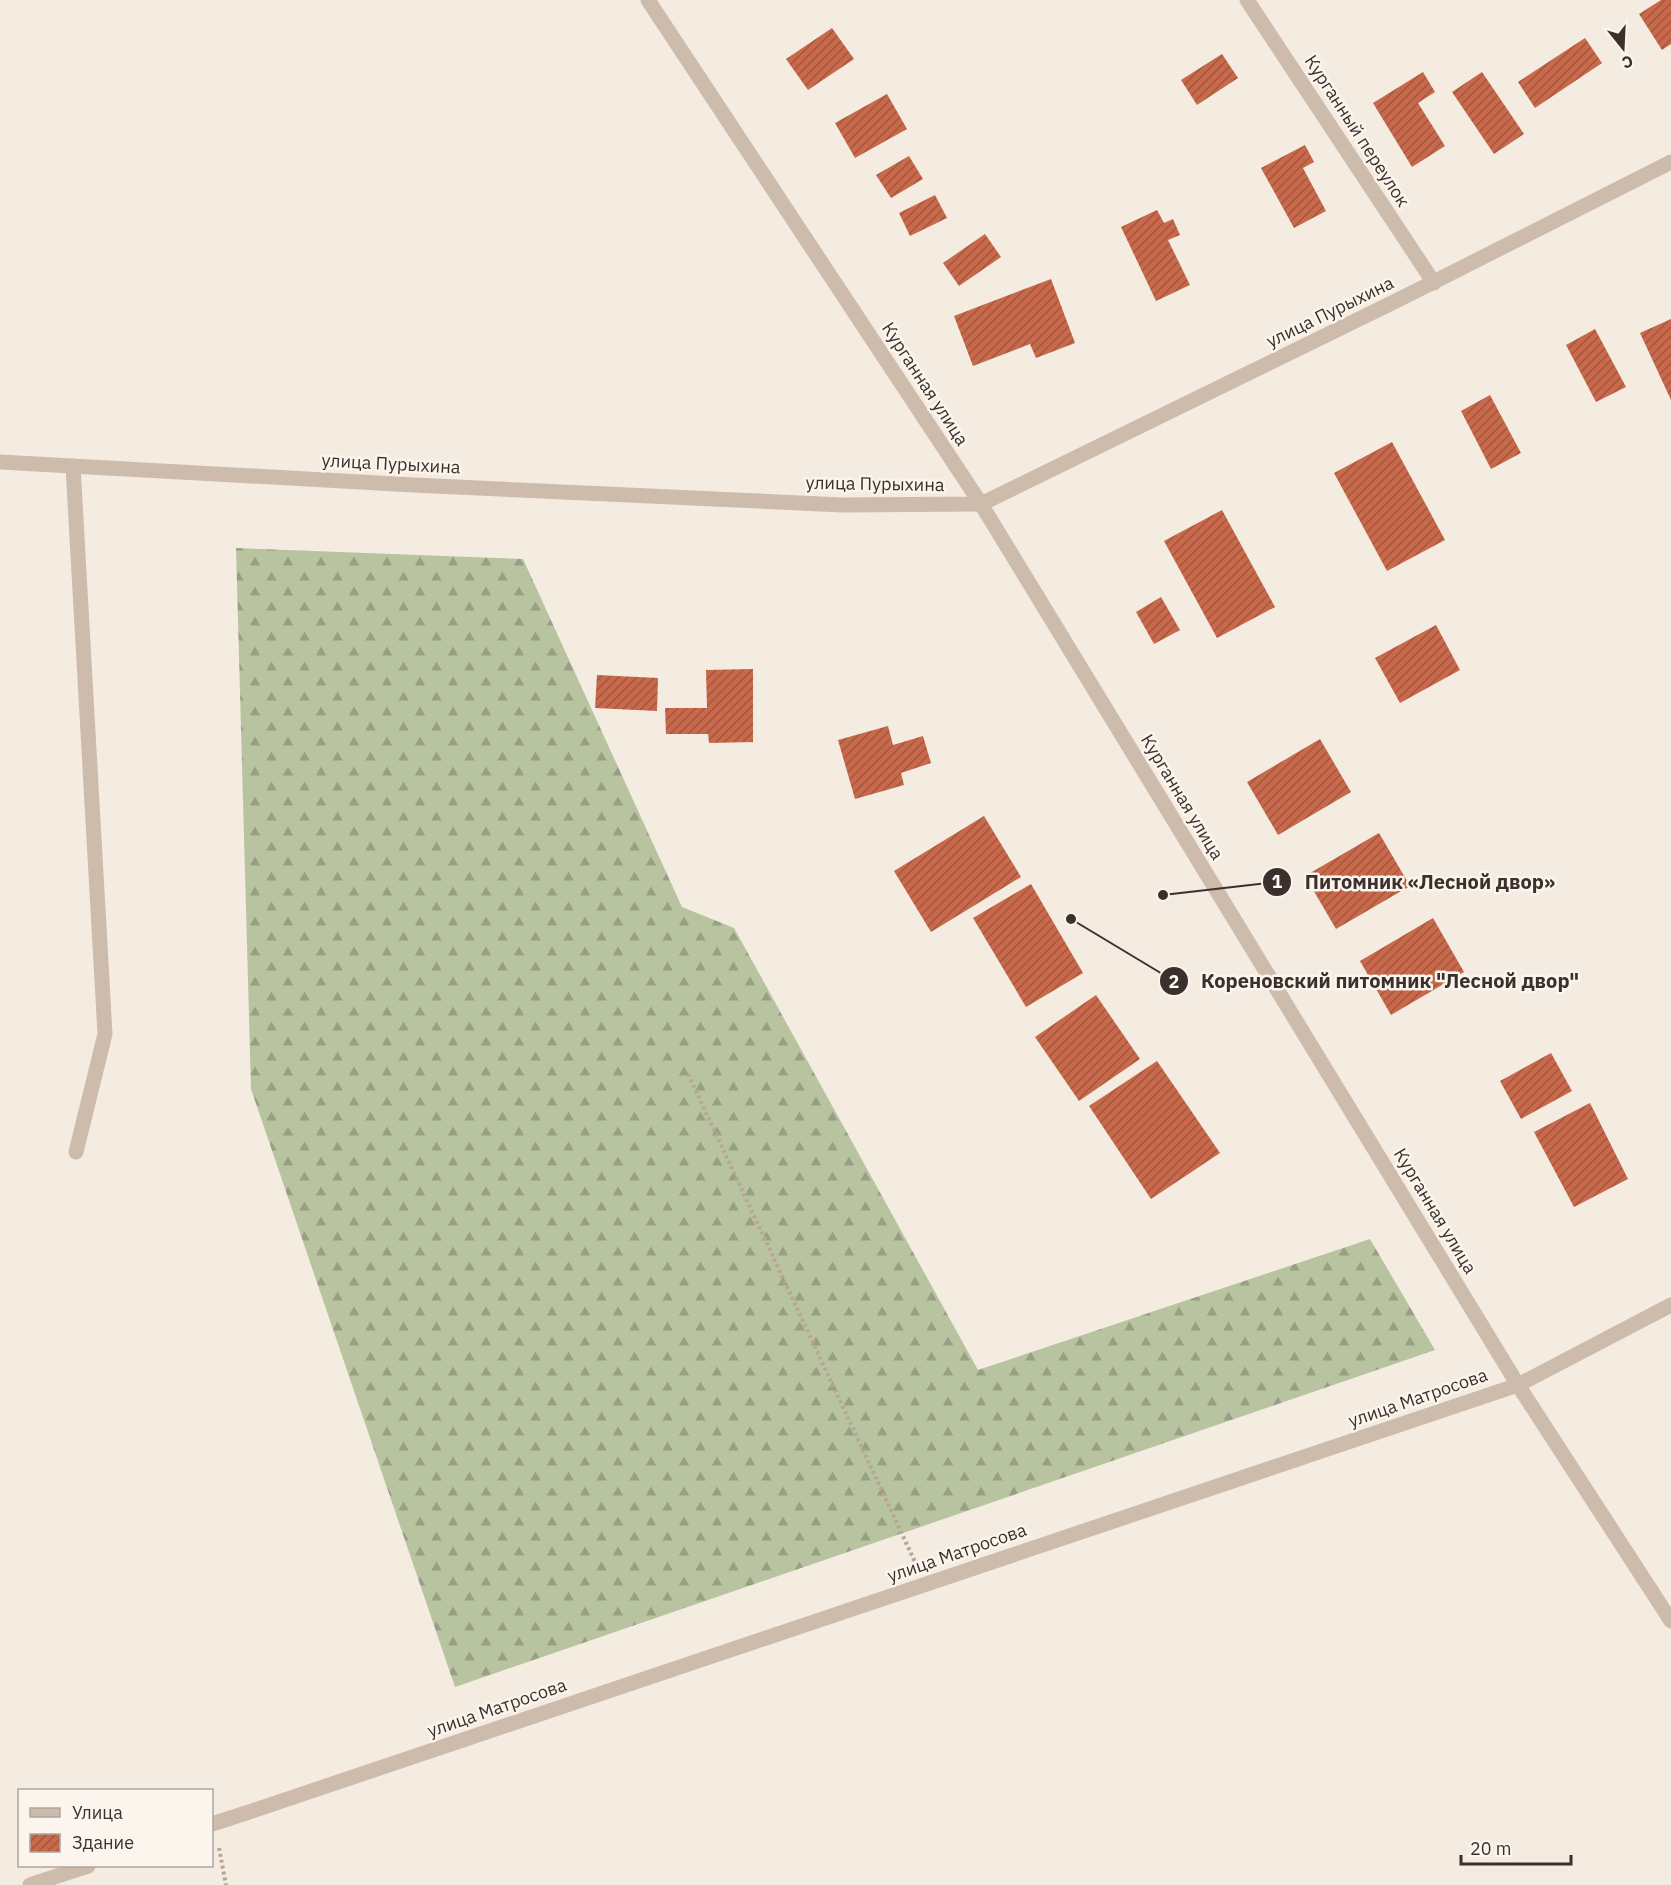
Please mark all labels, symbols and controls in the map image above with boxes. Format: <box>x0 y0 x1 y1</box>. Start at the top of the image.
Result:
north arrow <box>1593 18 1653 78</box>
street label: Курганный переулок <box>1300 51 1415 211</box>
text: С <box>1620 51 1636 73</box>
street label: улица Пурыхина <box>1262 271 1398 352</box>
street label: Курганная улица <box>877 318 974 450</box>
street label: улица Пурыхина <box>321 448 461 479</box>
street label: улица Пурыхина <box>805 471 945 496</box>
street label: Курганная улица <box>1136 730 1229 864</box>
callout: Питомник «Лесной двор» <box>1262 863 1567 901</box>
text: Питомник «Лесной двор» <box>1305 868 1555 895</box>
text: 1 <box>1272 870 1283 893</box>
callout: Кореновский питомник "Лесной двор" <box>1159 962 1591 1000</box>
text: Кореновский питомник "Лесной двор" <box>1201 967 1579 994</box>
text: 2 <box>1169 970 1179 993</box>
street label: Курганная улица <box>1389 1144 1482 1278</box>
street label: улица Матросова <box>1345 1363 1491 1432</box>
street label: улица Матросова <box>884 1518 1030 1587</box>
street label: улица Матросова <box>424 1673 570 1742</box>
legend <box>18 1789 213 1867</box>
text: Улица <box>72 1801 123 1824</box>
scale bar <box>1461 1828 1570 1866</box>
text: Здание <box>72 1831 134 1854</box>
text: 20 m <box>1470 1837 1512 1860</box>

